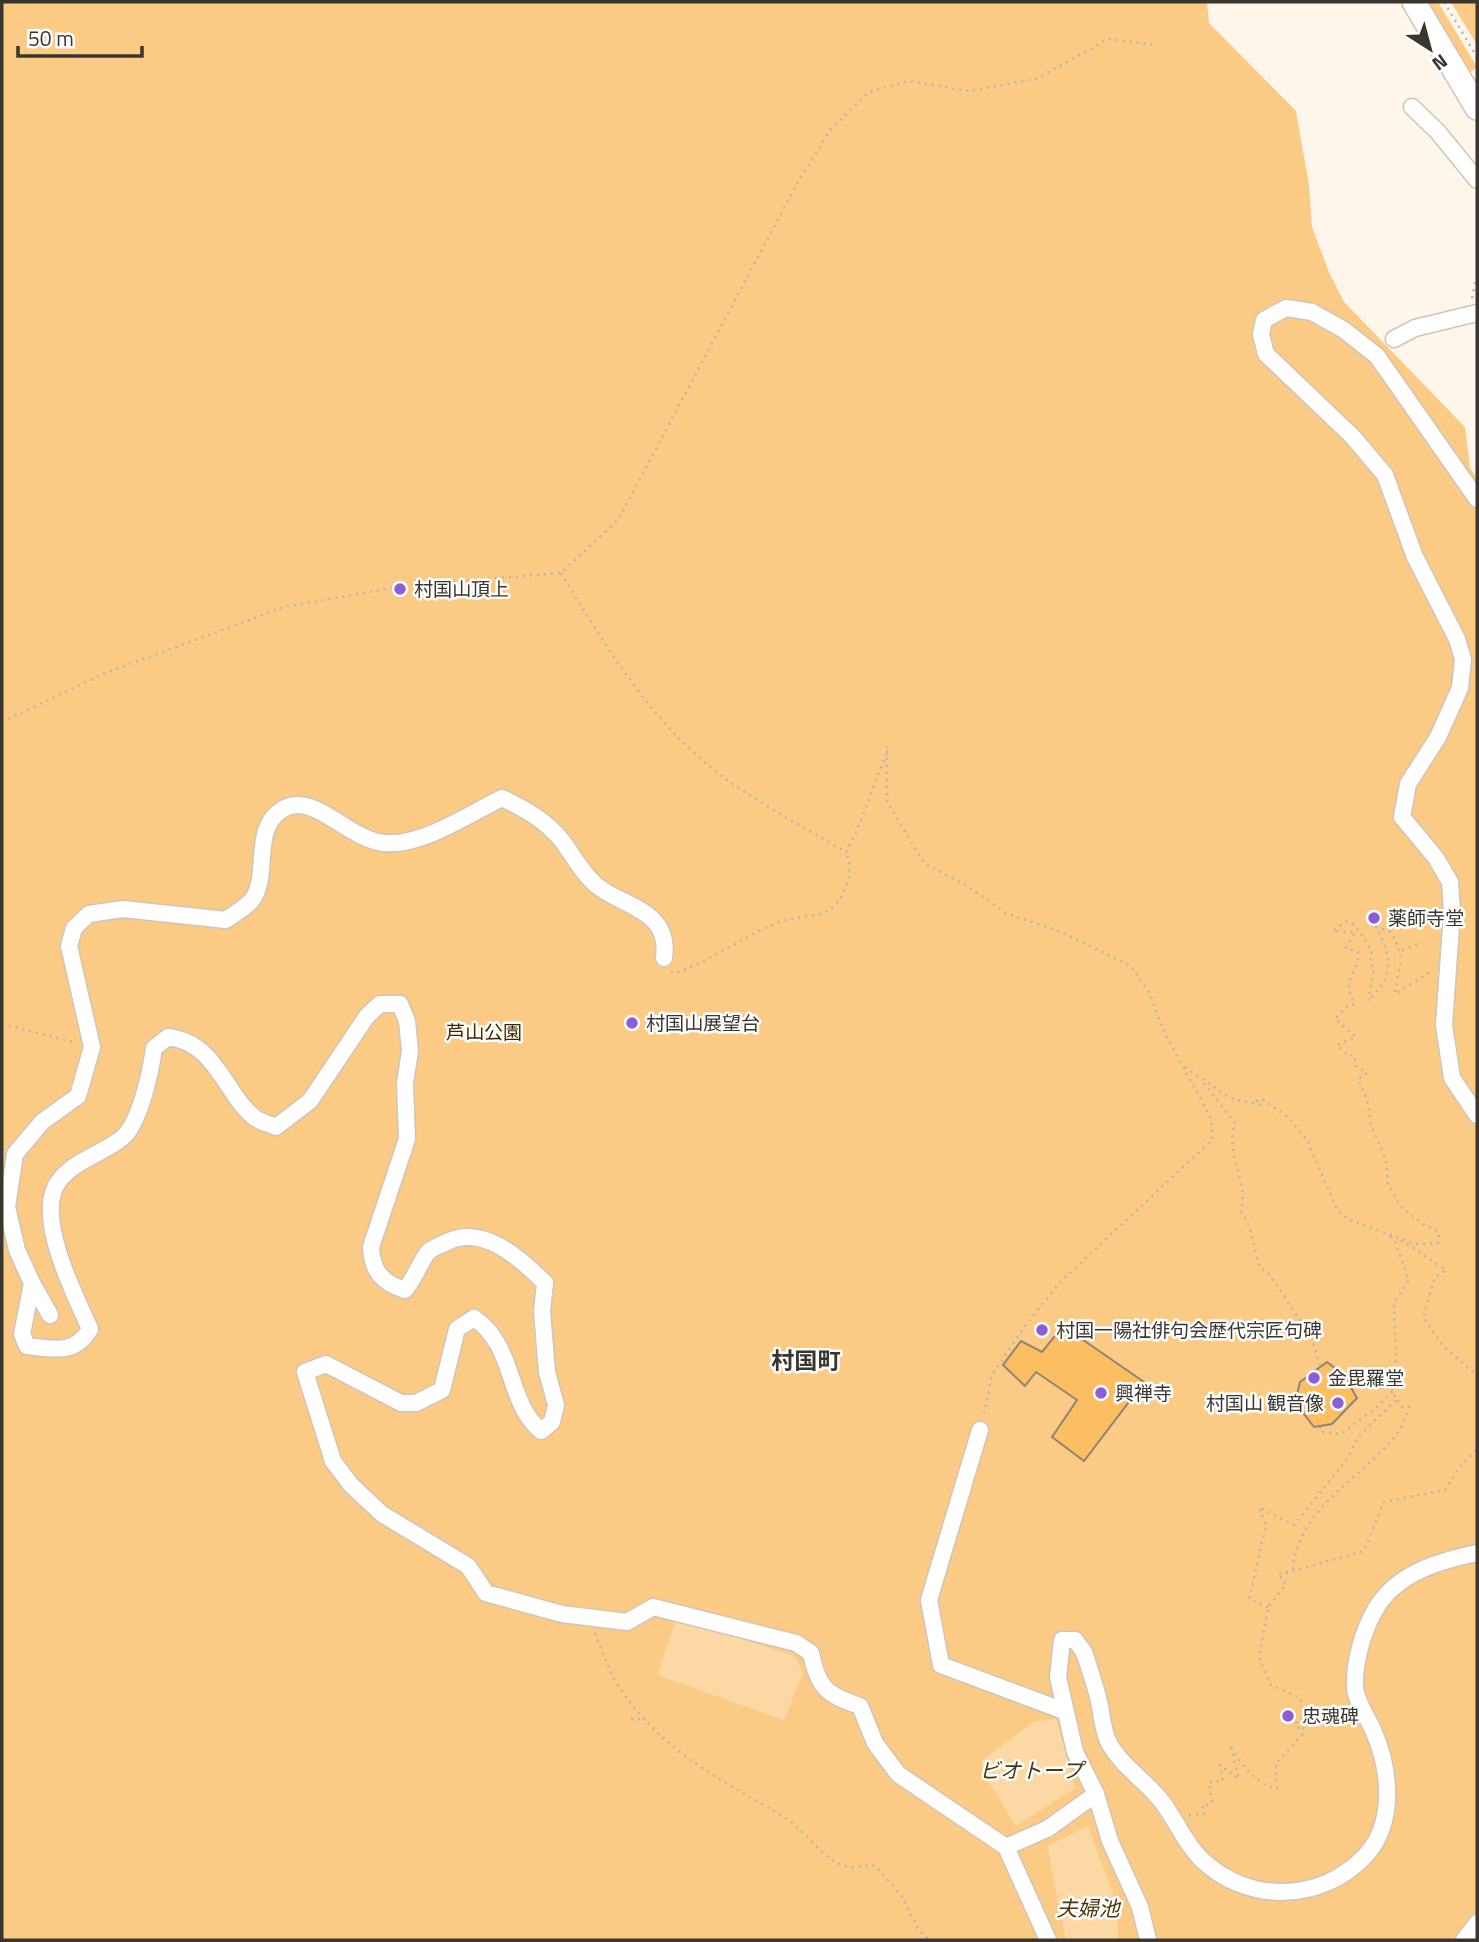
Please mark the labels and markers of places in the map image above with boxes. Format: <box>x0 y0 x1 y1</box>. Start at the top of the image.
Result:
place label: 村国山頂上 <box>414 574 509 603</box>
marker: 村国山頂上 <box>392 581 408 597</box>
place label: 薬師寺堂 <box>1388 903 1464 932</box>
marker: 薬師寺堂 <box>1366 910 1382 926</box>
place label: 村国山展望台 <box>646 1008 760 1037</box>
marker: 村国山展望台 <box>624 1015 640 1031</box>
place label: 村国一陽社俳句会歴代宗匠句碑 <box>1056 1315 1322 1344</box>
marker: 村国一陽社俳句会歴代宗匠句碑 <box>1034 1322 1050 1338</box>
place label: 金毘羅堂 <box>1328 1363 1404 1392</box>
marker: 金毘羅堂 <box>1306 1370 1322 1386</box>
place label: 興禅寺 <box>1115 1378 1172 1407</box>
marker: 興禅寺 <box>1093 1385 1109 1401</box>
place label: 村国山 観音像 <box>1206 1388 1324 1417</box>
marker: 村国山 観音像 <box>1330 1395 1346 1411</box>
place label: 忠魂碑 <box>1302 1701 1359 1730</box>
marker: 忠魂碑 <box>1280 1708 1296 1724</box>

